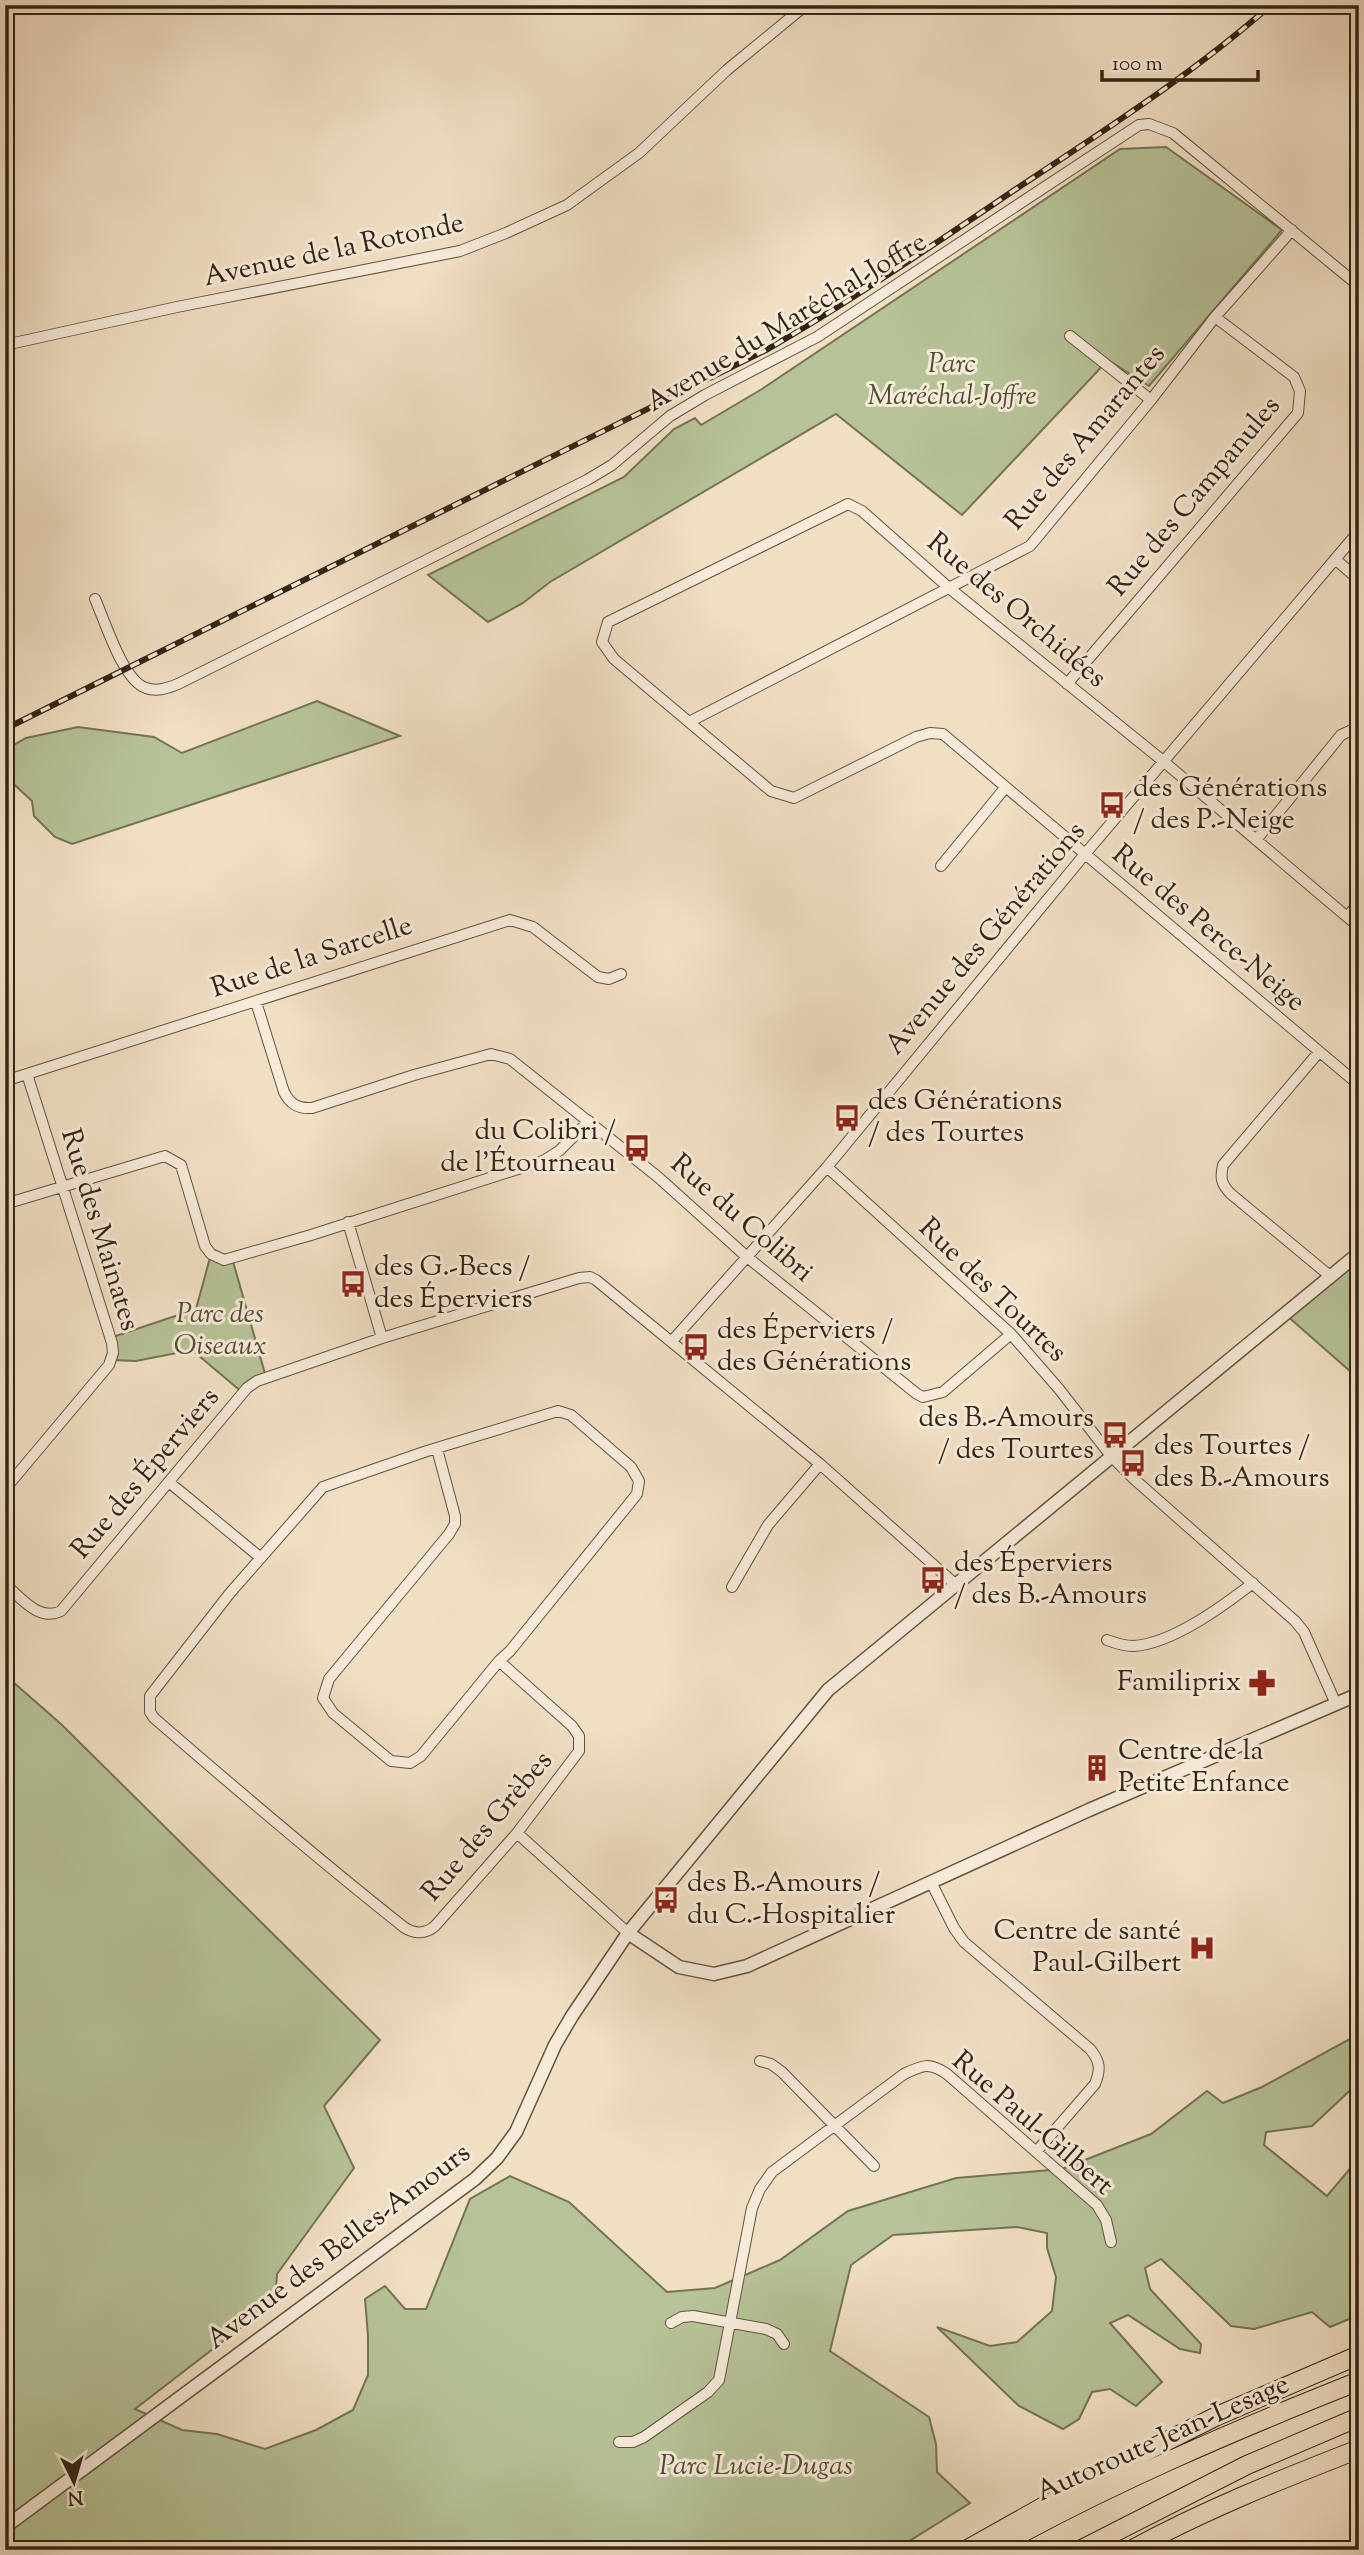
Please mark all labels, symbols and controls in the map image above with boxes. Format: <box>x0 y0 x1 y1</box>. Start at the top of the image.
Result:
scale bar <box>1102 38 1257 82</box>
text: 100 m <box>1112 50 1163 80</box>
street label: Avenue de la Rotonde <box>200 204 468 298</box>
street label: Avenue du Maréchal-Joffre <box>639 223 935 423</box>
street label: Rue des Amarantes <box>996 336 1176 540</box>
park label: Parc Maréchal-Joffre <box>868 345 1036 417</box>
street label: Rue des Campanules <box>1099 388 1291 606</box>
street label: Rue des Orchidées <box>917 524 1115 698</box>
place label: des Générations / des P.-Neige <box>1133 769 1327 841</box>
bus stop icon: des Générations / des P.-Neige <box>1097 790 1127 820</box>
street label: Avenue des Générations <box>876 814 1096 1064</box>
street label: Rue des Perce-Neige <box>1102 836 1314 1022</box>
street label: Rue de la Sarcelle <box>206 907 418 1009</box>
place label: des Générations / des Tourtes <box>868 1082 1062 1154</box>
bus stop icon: des Générations / des Tourtes <box>832 1103 862 1133</box>
place label: du Colibri / de l'Étourneau <box>440 1112 616 1184</box>
street label: Rue des Mainates <box>49 1124 149 1336</box>
bus stop icon: du Colibri / de l'Étourneau <box>622 1133 652 1163</box>
street label: Rue du Colibri <box>661 1145 821 1293</box>
street label: Rue des Tourtes <box>909 1210 1075 1372</box>
place label: des G.-Becs / des Éperviers <box>374 1248 533 1320</box>
bus stop icon: des G.-Becs / des Éperviers <box>338 1269 368 1299</box>
park label: Parc des Oiseaux <box>174 1295 266 1367</box>
place label: des Éperviers / des Générations <box>717 1311 911 1383</box>
bus stop icon: des Éperviers / des Générations <box>681 1332 711 1362</box>
street label: Rue des Éperviers <box>62 1380 230 1568</box>
place label: des B.-Amours / des Tourtes <box>919 1399 1094 1471</box>
bus stop icon: des B.-Amours / des Tourtes <box>1100 1420 1130 1450</box>
place label: des Tourtes / des B.-Amours <box>1154 1427 1329 1499</box>
bus stop icon: des Tourtes / des B.-Amours <box>1118 1448 1148 1478</box>
place label: des Éperviers / des B.-Amours <box>954 1544 1147 1616</box>
bus stop icon: des Éperviers / des B.-Amours <box>918 1565 948 1595</box>
place label: Familiprix <box>1117 1663 1241 1703</box>
pharmacy icon: Familiprix <box>1247 1668 1277 1698</box>
place label: Centre de la Petite Enfance <box>1118 1732 1289 1804</box>
street label: Rue des Grèbes <box>413 1743 563 1911</box>
building icon: Centre de la Petite Enfance <box>1082 1753 1112 1783</box>
place label: des B.-Amours / du C.-Hospitalier <box>687 1864 896 1936</box>
bus stop icon: des B.-Amours / du C.-Hospitalier <box>651 1885 681 1915</box>
place label: Centre de santé Paul-Gilbert <box>993 1912 1181 1984</box>
hospital icon: Centre de santé Paul-Gilbert <box>1187 1933 1217 1963</box>
street label: Rue Paul-Gilbert <box>942 2042 1122 2206</box>
street label: Avenue des Belles-Amours <box>198 2134 480 2360</box>
street label: Autoroute Jean-Lesage <box>1030 2365 1296 2513</box>
north arrow <box>38 2446 108 2516</box>
park label: Parc Lucie-Dugas <box>659 2447 853 2487</box>
text: N <box>67 2482 84 2511</box>

